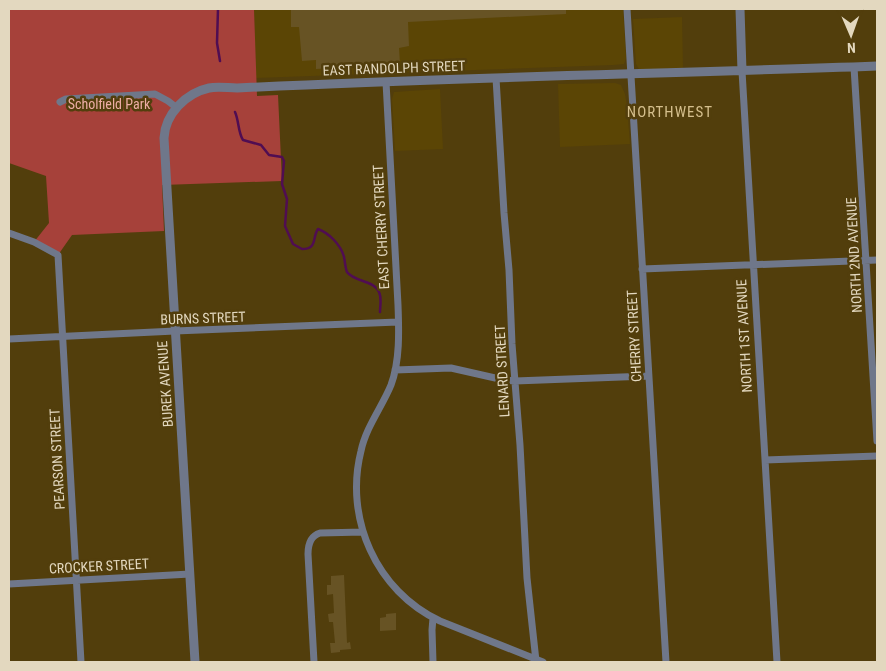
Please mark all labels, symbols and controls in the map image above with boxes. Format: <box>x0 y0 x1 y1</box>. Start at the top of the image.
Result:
north arrow <box>826 10 876 60</box>
text: N <box>847 40 856 56</box>
street label: EAST RANDOLPH STREET <box>322 58 466 78</box>
park label: Scholfield Park <box>68 96 151 112</box>
district label: NORTHWEST <box>627 103 713 121</box>
street label: EAST CHERRY STREET <box>370 164 392 290</box>
street label: NORTH 2ND AVENUE <box>843 197 865 313</box>
street label: NORTH 1ST AVENUE <box>733 279 755 393</box>
street label: CHERRY STREET <box>624 290 644 382</box>
street label: BURNS STREET <box>160 309 246 327</box>
street label: LENARD STREET <box>492 324 512 418</box>
street label: BUREK AVENUE <box>154 340 176 428</box>
street label: PEARSON STREET <box>46 408 68 510</box>
street label: CROCKER STREET <box>49 555 149 577</box>

